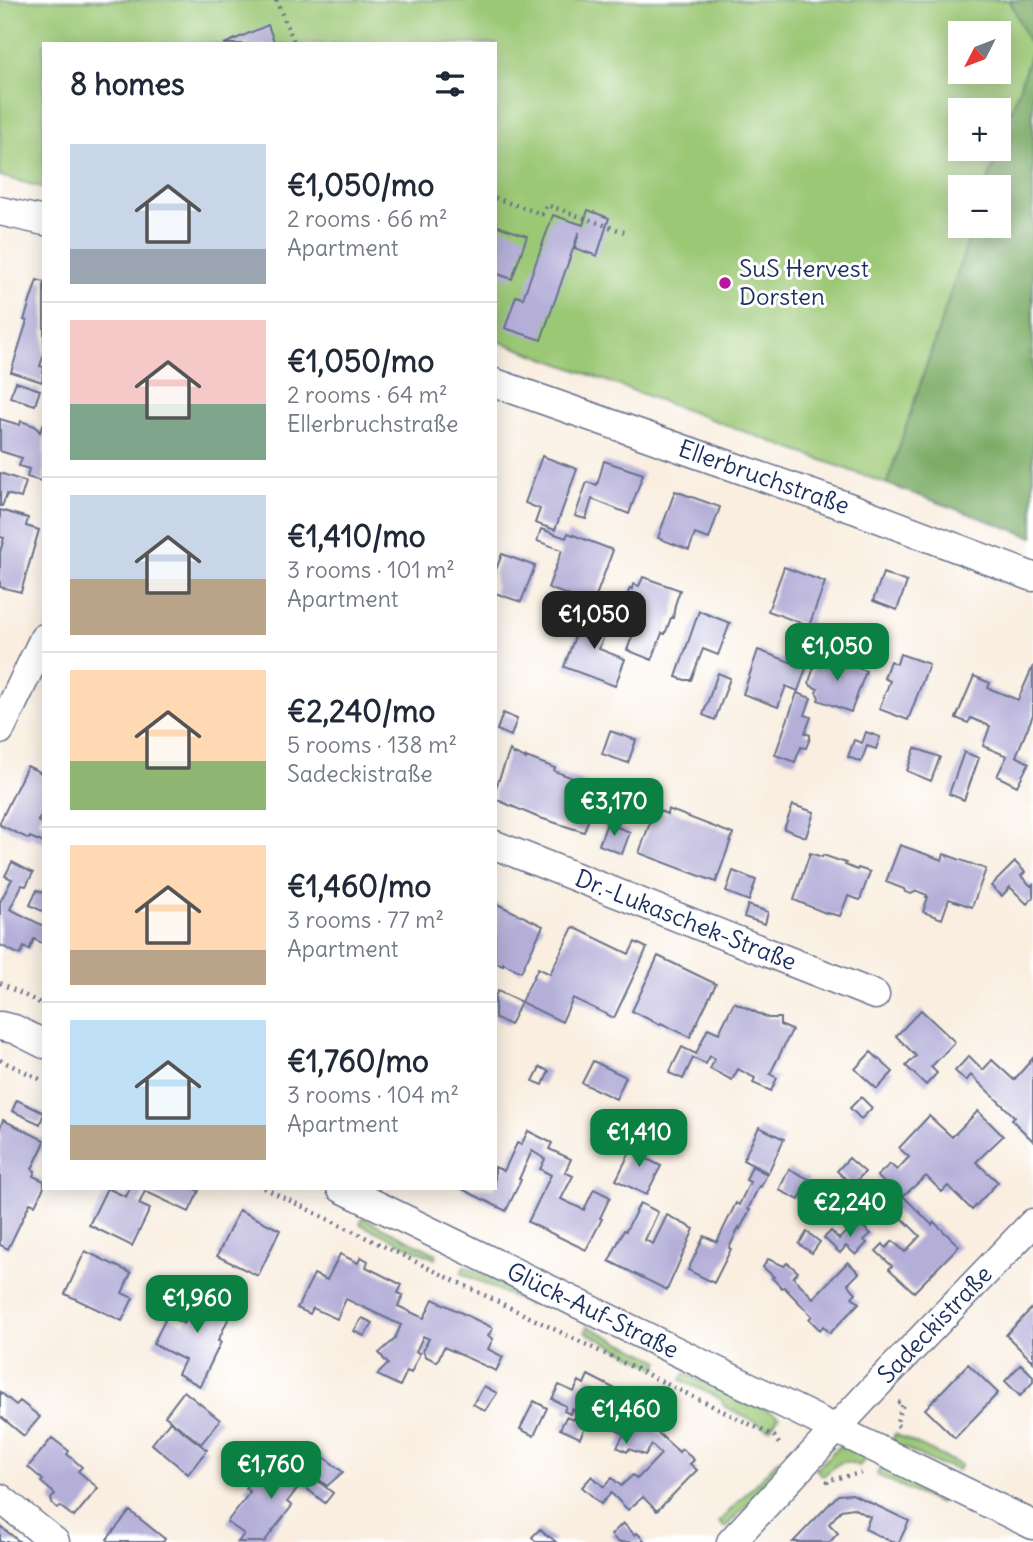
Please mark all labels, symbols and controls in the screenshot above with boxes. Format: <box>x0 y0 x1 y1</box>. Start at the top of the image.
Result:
north arrow <box>948 21 1012 84</box>
map controls <box>948 21 1011 238</box>
text: 8 homes <box>70 65 185 103</box>
icon: filters <box>431 65 469 103</box>
button: + <box>948 98 1011 161</box>
text: €1,050/mo <box>287 166 434 204</box>
icon: home <box>126 172 210 256</box>
button: − <box>948 175 1011 238</box>
text: 2 rooms · 66 m² <box>287 204 448 233</box>
text: Apartment <box>287 233 399 262</box>
place label: SuS Hervest Dorsten <box>739 253 869 311</box>
marker: SuS Hervest Dorsten <box>717 275 733 291</box>
text: €1,050/mo <box>287 342 434 380</box>
icon: home <box>126 348 210 432</box>
text: 2 rooms · 64 m² <box>287 380 448 409</box>
text: Ellerbruchstraße <box>287 409 458 438</box>
street label: Ellerbruchstraße <box>675 433 854 520</box>
text: €1,410/mo <box>287 517 426 555</box>
icon: home <box>126 523 210 607</box>
text: 3 rooms · 101 m² <box>287 555 455 584</box>
text: Apartment <box>287 584 399 613</box>
pin: €1,050 <box>537 592 651 651</box>
text: €1,050 <box>558 599 630 628</box>
pin: €1,050 <box>780 624 894 683</box>
text: €1,050 <box>801 631 873 660</box>
text: €2,240/mo <box>287 692 435 730</box>
icon: home <box>126 698 210 782</box>
text: 5 rooms · 138 m² <box>287 730 457 759</box>
text: Sadeckistraße <box>287 759 433 788</box>
pin: €3,170 <box>557 778 671 838</box>
text: €3,170 <box>580 786 648 815</box>
street label: Dr.-Lukaschek-Straße <box>571 862 801 976</box>
text: €1,460/mo <box>287 867 431 905</box>
icon: home <box>126 873 210 957</box>
text: 3 rooms · 77 m² <box>287 905 444 934</box>
text: Apartment <box>287 934 399 963</box>
text: €1,760/mo <box>287 1042 429 1080</box>
icon: home <box>126 1048 210 1132</box>
text: 3 rooms · 104 m² <box>287 1080 459 1109</box>
text: Apartment <box>287 1109 399 1138</box>
pin: €1,410 <box>582 1110 696 1169</box>
text: €1,410 <box>606 1117 672 1146</box>
pin: €2,240 <box>793 1180 907 1239</box>
text: €2,240 <box>814 1187 886 1216</box>
street label: Glück-Auf-Straße <box>502 1255 684 1364</box>
street label: Sadeckistraße <box>871 1259 998 1389</box>
pin: €1,960 <box>140 1276 254 1335</box>
text: €1,960 <box>162 1283 232 1312</box>
pin: €1,460 <box>569 1386 683 1446</box>
text: €1,460 <box>591 1394 661 1423</box>
pin: €1,760 <box>214 1442 328 1501</box>
text: €1,760 <box>237 1449 305 1478</box>

